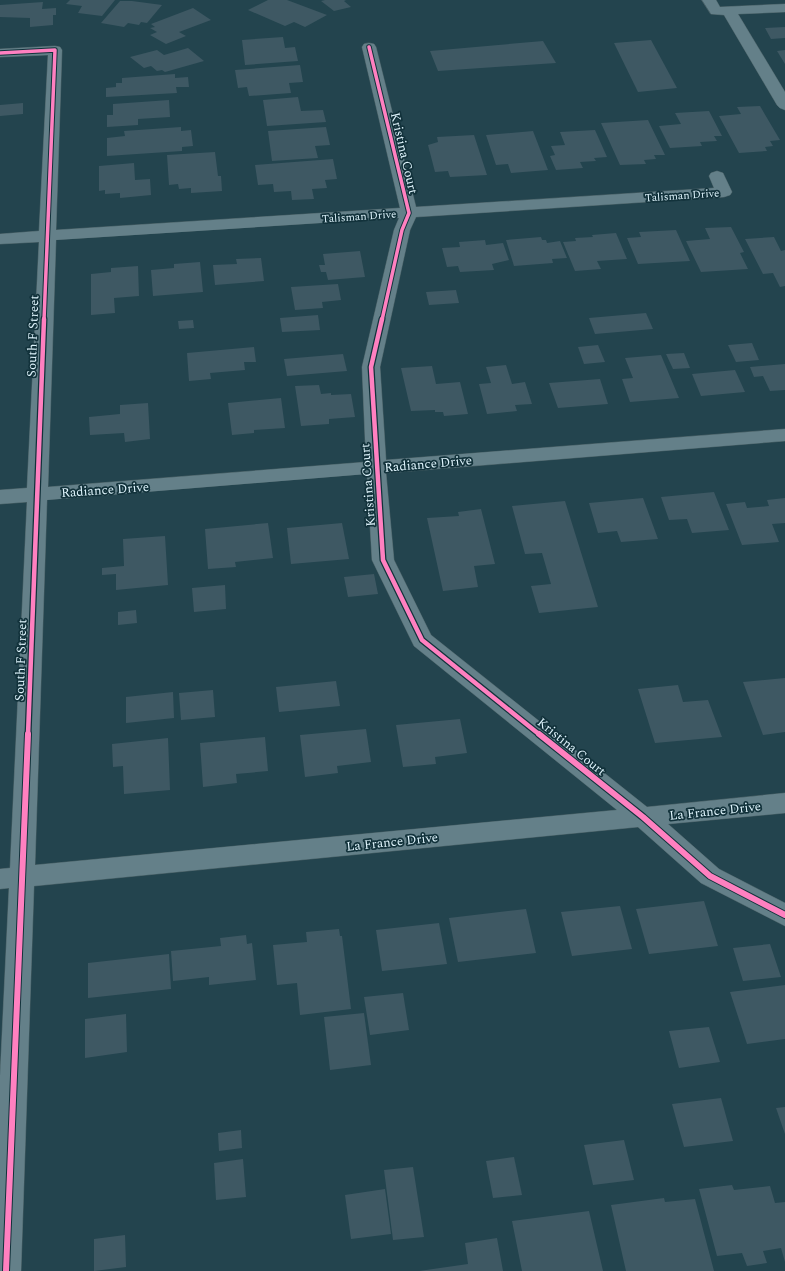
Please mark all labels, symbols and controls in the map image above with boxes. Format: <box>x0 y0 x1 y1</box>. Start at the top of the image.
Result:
street label: Kristina Court <box>385 110 423 196</box>
street label: Talisman Drive <box>644 184 720 207</box>
street label: Talisman Drive <box>321 205 397 228</box>
street label: South F Street <box>22 294 44 377</box>
street label: Kristina Court <box>355 442 381 527</box>
street label: Radiance Drive <box>383 450 473 478</box>
street label: Radiance Drive <box>61 477 150 503</box>
street label: South F Street <box>10 618 32 701</box>
street label: Kristina Court <box>533 713 610 781</box>
street label: La France Drive <box>668 796 762 826</box>
street label: La France Drive <box>345 827 439 857</box>

